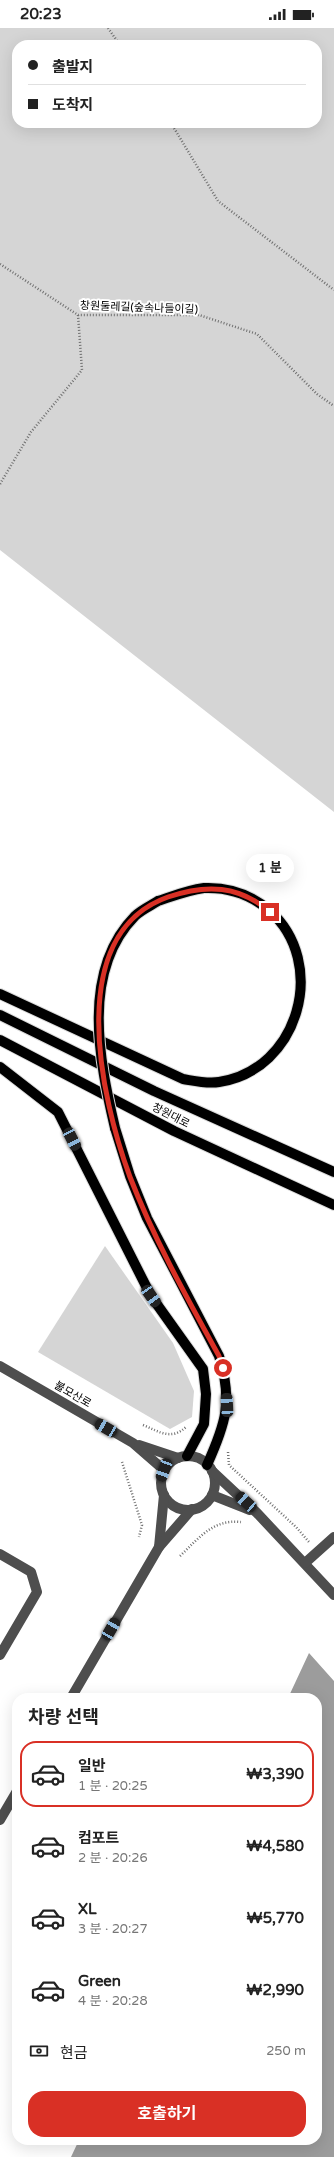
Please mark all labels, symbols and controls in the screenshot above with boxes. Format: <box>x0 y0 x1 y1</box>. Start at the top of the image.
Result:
text: 20:23 <box>20 5 62 23</box>
text: 출발지 <box>52 58 93 76</box>
text: 도착지 <box>52 96 93 114</box>
street label: 창원둘레길(숲속나들이길) <box>80 299 198 316</box>
callout: 1 분 <box>246 854 294 882</box>
text: 1 분 <box>258 860 282 876</box>
route end <box>261 903 279 921</box>
street label: 창원대로 <box>150 1100 192 1130</box>
car <box>61 1126 83 1152</box>
car <box>139 1283 163 1309</box>
route start <box>214 1359 232 1377</box>
street label: 불모산로 <box>52 1379 94 1410</box>
car <box>220 1393 234 1417</box>
car <box>93 1417 119 1439</box>
car <box>154 1457 174 1483</box>
car <box>233 1490 259 1514</box>
car <box>100 1616 122 1642</box>
text: 차량 선택 <box>28 1706 99 1728</box>
icon: car <box>30 1756 66 1792</box>
text: 일반 <box>78 1757 106 1775</box>
text: ₩3,390 <box>246 1765 304 1783</box>
text: 1 분 · 20:25 <box>78 1778 148 1794</box>
icon: car <box>30 1828 66 1864</box>
text: 컴포트 <box>78 1829 119 1847</box>
text: ₩4,580 <box>246 1837 304 1855</box>
text: 2 분 · 20:26 <box>78 1850 148 1866</box>
icon: car <box>30 1900 66 1936</box>
text: XL <box>78 1900 97 1918</box>
text: ₩5,770 <box>247 1909 304 1927</box>
text: 3 분 · 20:27 <box>78 1921 148 1937</box>
icon: car <box>30 1972 66 2008</box>
text: Green <box>78 1972 121 1990</box>
text: ₩2,990 <box>246 1981 304 1999</box>
text: 4 분 · 20:28 <box>78 1993 148 2009</box>
icon: cash <box>28 2040 50 2062</box>
text: 250 m <box>266 2043 306 2059</box>
text: 현금 <box>60 2044 88 2062</box>
button: 호출하기 <box>28 2091 306 2137</box>

